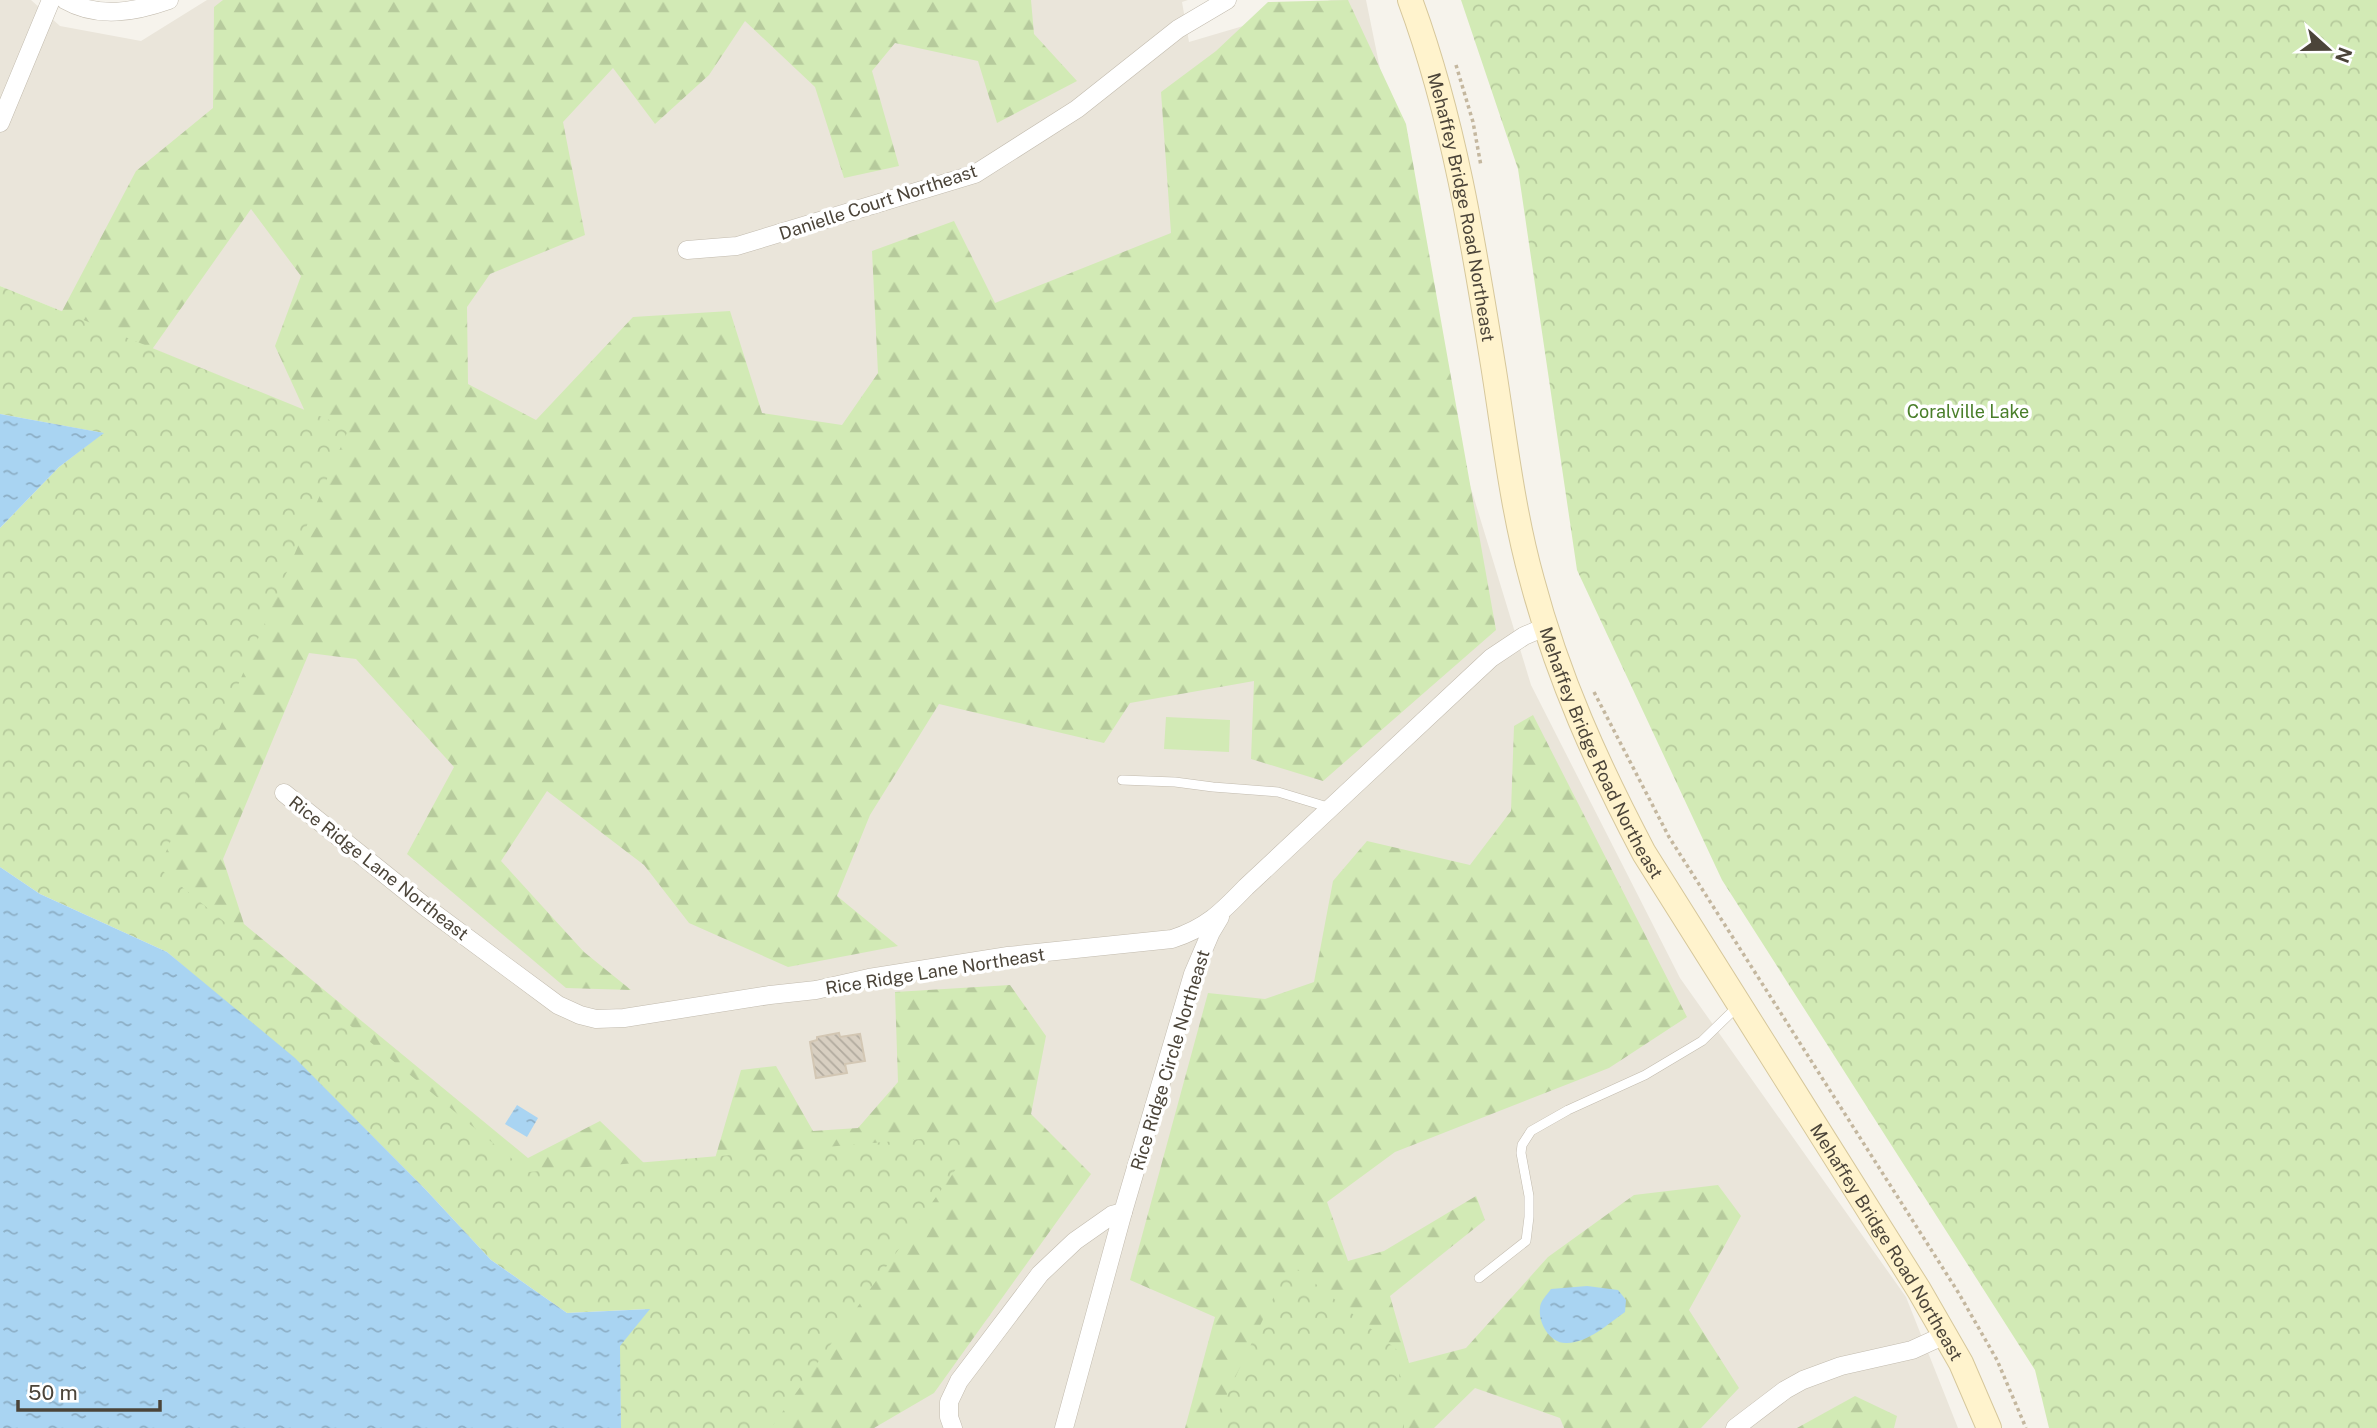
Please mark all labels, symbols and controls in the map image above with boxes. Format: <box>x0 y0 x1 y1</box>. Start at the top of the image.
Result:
north arrow <box>2293 14 2363 84</box>
text: N <box>2331 44 2357 66</box>
street label: Mehaffey Bridge Road Northeast <box>1424 70 1500 343</box>
street label: Danielle Court Northeast <box>776 160 980 244</box>
park label: Coralville Lake <box>1907 401 2029 422</box>
street label: Mehaffey Bridge Road Northeast <box>1536 624 1668 882</box>
street label: Rice Ridge Lane Northeast <box>285 791 473 945</box>
street label: Rice Ridge Lane Northeast <box>824 943 1046 999</box>
street label: Rice Ridge Circle Northeast <box>1126 947 1214 1173</box>
street label: Mehaffey Bridge Road Northeast <box>1806 1120 1968 1364</box>
scale bar <box>18 1368 159 1412</box>
text: 50 m <box>28 1380 78 1405</box>

